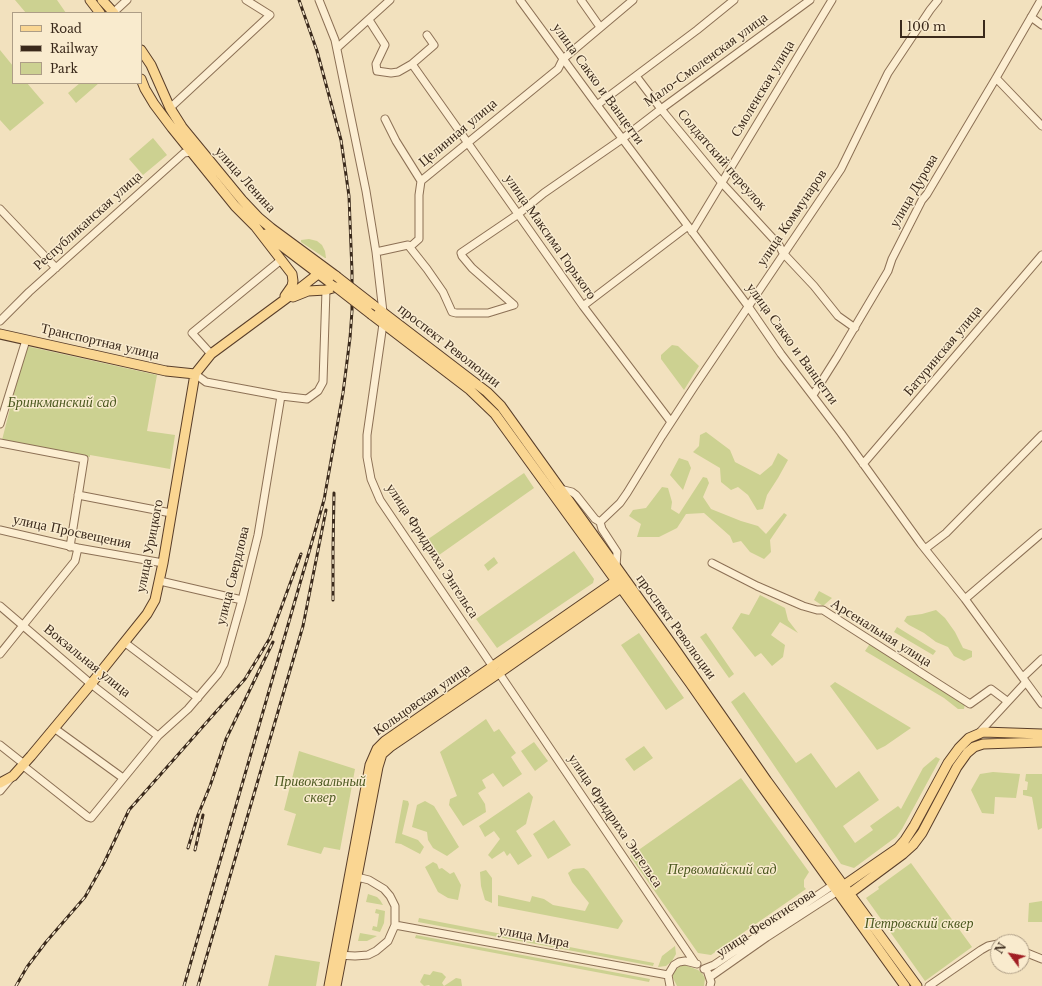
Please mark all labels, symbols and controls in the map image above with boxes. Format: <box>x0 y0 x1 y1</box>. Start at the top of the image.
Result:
street label: Мало-Смоленская улица <box>641 9 771 111</box>
legend <box>12 12 142 84</box>
scale bar <box>902 12 987 38</box>
text: 100 m <box>907 19 946 34</box>
street label: улица Сакко и Ванцетти <box>548 20 648 148</box>
text: Road <box>50 21 82 36</box>
street label: Смоленская улица <box>728 38 798 140</box>
text: Railway <box>50 41 98 56</box>
text: Park <box>50 61 78 76</box>
street label: Целинная улица <box>415 95 501 171</box>
street label: Солдатский переулок <box>674 106 770 214</box>
street label: улица Ленина <box>211 144 279 216</box>
street label: улица Дурова <box>886 151 942 231</box>
street label: улица Коммунаров <box>753 166 831 270</box>
street label: Республиканская улица <box>30 168 146 274</box>
street label: улица Максима Горького <box>500 171 600 303</box>
street label: улица Сакко и Ванцетти <box>742 280 842 408</box>
street label: проспект Революции <box>394 301 504 391</box>
street label: Батуринская улица <box>900 302 986 400</box>
street label: Транспортная улица <box>39 320 161 364</box>
park label: Бринкманский сад <box>7 395 117 411</box>
street label: улица Фридриха Энгельса <box>382 480 482 622</box>
street label: улица Урицкого <box>133 498 167 594</box>
street label: улица Просвещения <box>11 511 133 553</box>
street label: улица Свердлова <box>213 525 253 627</box>
street label: проспект Революции <box>632 571 720 683</box>
street label: Арсенальная улица <box>828 595 934 671</box>
street label: Вокзальная улица <box>40 621 134 701</box>
street label: Кольцовская улица <box>371 660 473 740</box>
street label: улица Фридриха Энгельса <box>564 751 666 891</box>
park label: Привокзальный сквер <box>274 774 366 806</box>
park label: Первомайский сад <box>667 862 777 878</box>
street label: улица Феоктистова <box>713 885 819 961</box>
park label: Петровский сквер <box>865 916 973 932</box>
street label: улица Мира <box>497 922 571 952</box>
north arrow <box>990 934 1030 974</box>
text: N <box>992 940 1009 956</box>

